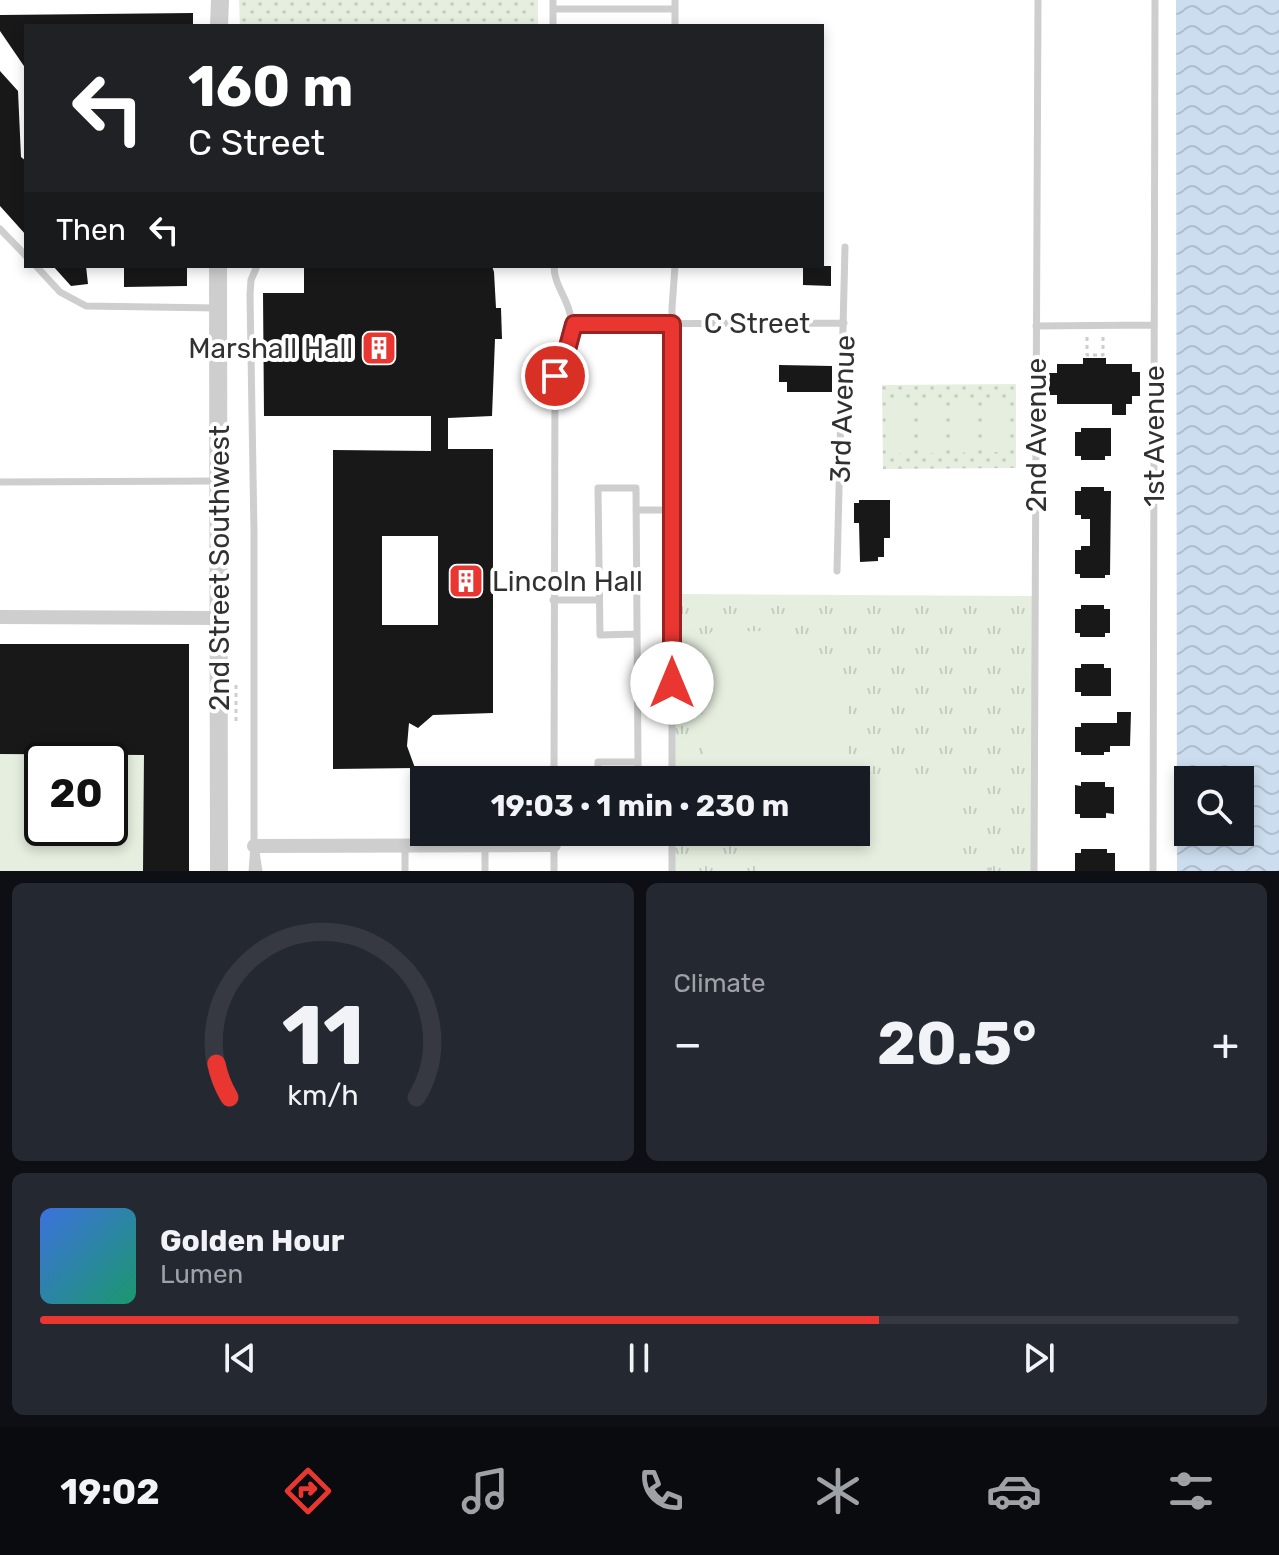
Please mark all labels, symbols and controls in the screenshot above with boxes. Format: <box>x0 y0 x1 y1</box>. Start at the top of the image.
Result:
text: 160 m <box>188 54 354 120</box>
icon: left <box>56 56 160 160</box>
text: C Street <box>188 121 325 164</box>
icon: left <box>142 208 186 252</box>
text: Then <box>56 212 126 248</box>
street label: C Street <box>704 307 810 340</box>
building icon: Marshall Hall <box>360 329 398 367</box>
place label: Marshall Hall <box>188 332 353 365</box>
street label: 3rd Avenue <box>823 334 862 484</box>
pin <box>521 342 589 410</box>
icon: arrive <box>533 354 577 398</box>
street label: 2nd Avenue <box>1020 358 1053 512</box>
street label: 1st Avenue <box>1138 365 1171 507</box>
street label: 2nd Street Southwest <box>203 425 236 711</box>
building icon: Lincoln Hall <box>447 562 485 600</box>
place label: Lincoln Hall <box>492 565 643 598</box>
position arrow <box>630 641 714 725</box>
speed limit sign: 20 <box>24 742 128 846</box>
map controls <box>1174 766 1254 846</box>
button: search <box>1174 766 1254 846</box>
text: 19:03 · 1 min · 230 m <box>491 788 789 824</box>
text: Climate <box>674 968 766 999</box>
text: 11 <box>281 986 364 1085</box>
text: 20.5° <box>877 1008 1037 1079</box>
text: − <box>674 1018 702 1070</box>
text: + <box>1212 1018 1239 1070</box>
text: km/h <box>287 1078 358 1112</box>
text: Golden Hour <box>160 1223 344 1259</box>
text: Lumen <box>160 1259 243 1290</box>
icon: previous <box>218 1336 262 1380</box>
icon: pause <box>617 1336 661 1380</box>
icon: next <box>1017 1336 1061 1380</box>
icon: directions <box>280 1463 336 1519</box>
icon: music <box>457 1463 513 1519</box>
icon: phone <box>633 1463 689 1519</box>
icon: climate <box>810 1463 866 1519</box>
icon: car <box>986 1463 1042 1519</box>
icon: filters <box>1163 1463 1219 1519</box>
text: 19:02 <box>60 1470 160 1513</box>

